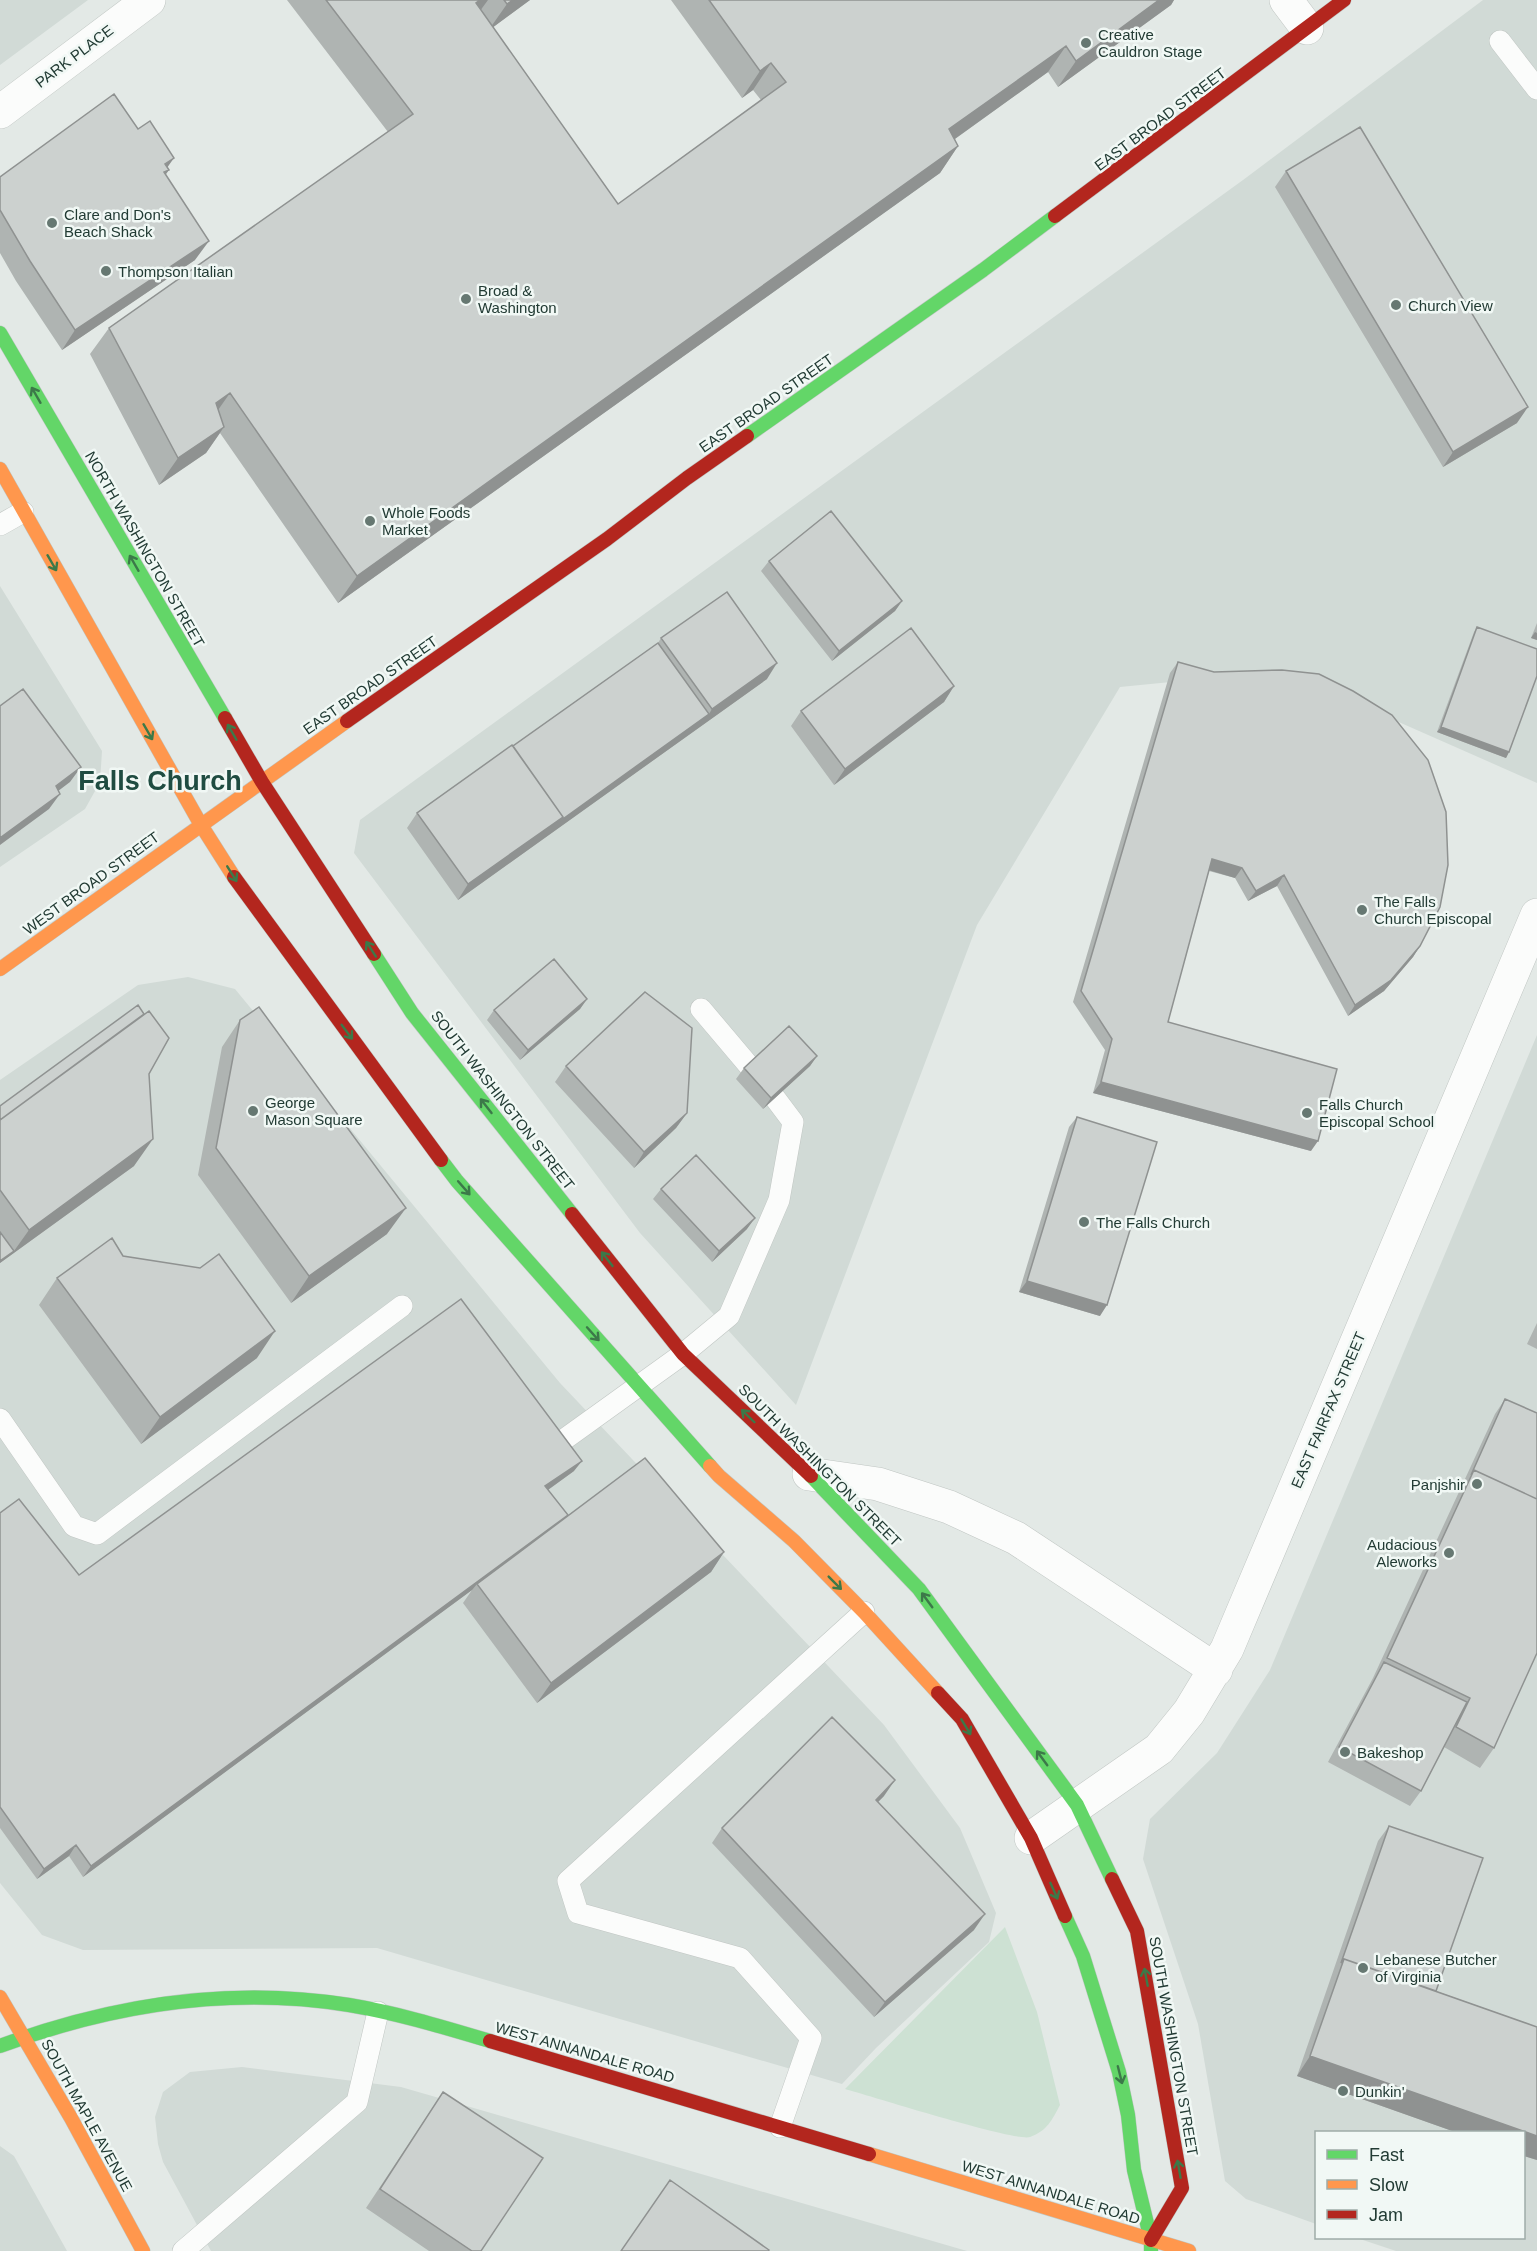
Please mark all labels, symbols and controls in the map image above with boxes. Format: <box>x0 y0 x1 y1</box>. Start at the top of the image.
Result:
street label: PARK PLACE <box>32 21 116 91</box>
place label: Creative Cauldron Stage <box>1098 26 1202 60</box>
marker: Creative Cauldron Stage <box>1079 36 1093 50</box>
street label: EAST BROAD STREET <box>1091 64 1229 174</box>
place label: Clare and Don's Beach Shack <box>64 206 171 240</box>
marker: Clare and Don's Beach Shack <box>45 216 59 230</box>
place label: Thompson Italian <box>118 263 233 280</box>
marker: Thompson Italian <box>99 264 113 278</box>
place label: Broad & Washington <box>478 282 557 316</box>
marker: Broad & Washington <box>459 292 473 306</box>
place label: Church View <box>1408 297 1493 314</box>
marker: Church View <box>1389 298 1403 312</box>
street label: EAST BROAD STREET <box>696 350 836 456</box>
one-way arrow <box>30 387 42 404</box>
street label: NORTH WASHINGTON STREET <box>82 448 208 650</box>
place label: Whole Foods Market <box>382 504 470 538</box>
marker: Whole Foods Market <box>363 514 377 528</box>
one-way arrow <box>47 553 58 571</box>
one-way arrow <box>128 555 140 572</box>
street label: EAST BROAD STREET <box>300 632 440 738</box>
one-way arrow <box>143 723 155 740</box>
one-way arrow <box>226 724 238 741</box>
district label: Falls Church <box>78 766 242 796</box>
street label: WEST BROAD STREET <box>20 828 162 938</box>
one-way arrow <box>225 866 238 883</box>
place label: The Falls Church Episcopal <box>1374 893 1492 927</box>
marker: The Falls Church Episcopal <box>1355 903 1369 917</box>
one-way arrow <box>365 941 377 957</box>
street label: SOUTH WASHINGTON STREET <box>428 1007 578 1193</box>
one-way arrow <box>340 1024 353 1040</box>
place label: George Mason Square <box>265 1094 363 1128</box>
place label: Falls Church Episcopal School <box>1319 1096 1434 1130</box>
one-way arrow <box>479 1098 492 1114</box>
marker: George Mason Square <box>246 1104 260 1118</box>
marker: Falls Church Episcopal School <box>1300 1106 1314 1120</box>
one-way arrow <box>457 1180 470 1196</box>
place label: The Falls Church <box>1096 1214 1210 1231</box>
marker: The Falls Church <box>1077 1215 1091 1229</box>
one-way arrow <box>601 1251 614 1267</box>
one-way arrow <box>586 1326 600 1341</box>
street label: EAST FAIRFAX STREET <box>1287 1329 1369 1491</box>
street label: SOUTH WASHINGTON STREET <box>735 1380 905 1550</box>
one-way arrow <box>740 1408 755 1423</box>
place label: Panjshir <box>1411 1476 1465 1493</box>
marker: Panjshir <box>1470 1477 1484 1491</box>
place label: Audacious Aleworks <box>1367 1536 1437 1570</box>
marker: Audacious Aleworks <box>1442 1546 1456 1560</box>
one-way arrow <box>828 1575 842 1590</box>
one-way arrow <box>921 1593 934 1609</box>
one-way arrow <box>961 1718 973 1735</box>
place label: Bakeshop <box>1357 1744 1424 1761</box>
marker: Bakeshop <box>1338 1745 1352 1759</box>
one-way arrow <box>1036 1751 1048 1767</box>
one-way arrow <box>1049 1882 1061 1900</box>
street label: SOUTH WASHINGTON STREET <box>1146 1935 1202 2157</box>
place label: Lebanese Butcher of Virginia <box>1375 1951 1497 1985</box>
marker: Lebanese Butcher of Virginia <box>1356 1961 1370 1975</box>
one-way arrow <box>1140 1968 1151 1987</box>
street label: WEST ANNANDALE ROAD <box>493 2018 677 2086</box>
street label: SOUTH MAPLE AVENUE <box>38 2036 136 2194</box>
one-way arrow <box>1114 2065 1126 2084</box>
place label: Dunkin' <box>1355 2083 1405 2100</box>
marker: Dunkin' <box>1336 2084 1350 2098</box>
legend <box>1315 2131 1525 2239</box>
text: Fast <box>1369 2145 1404 2165</box>
street label: WEST ANNANDALE ROAD <box>960 2157 1142 2227</box>
one-way arrow <box>1173 2160 1184 2180</box>
text: Slow <box>1369 2175 1409 2195</box>
text: Jam <box>1369 2205 1403 2225</box>

